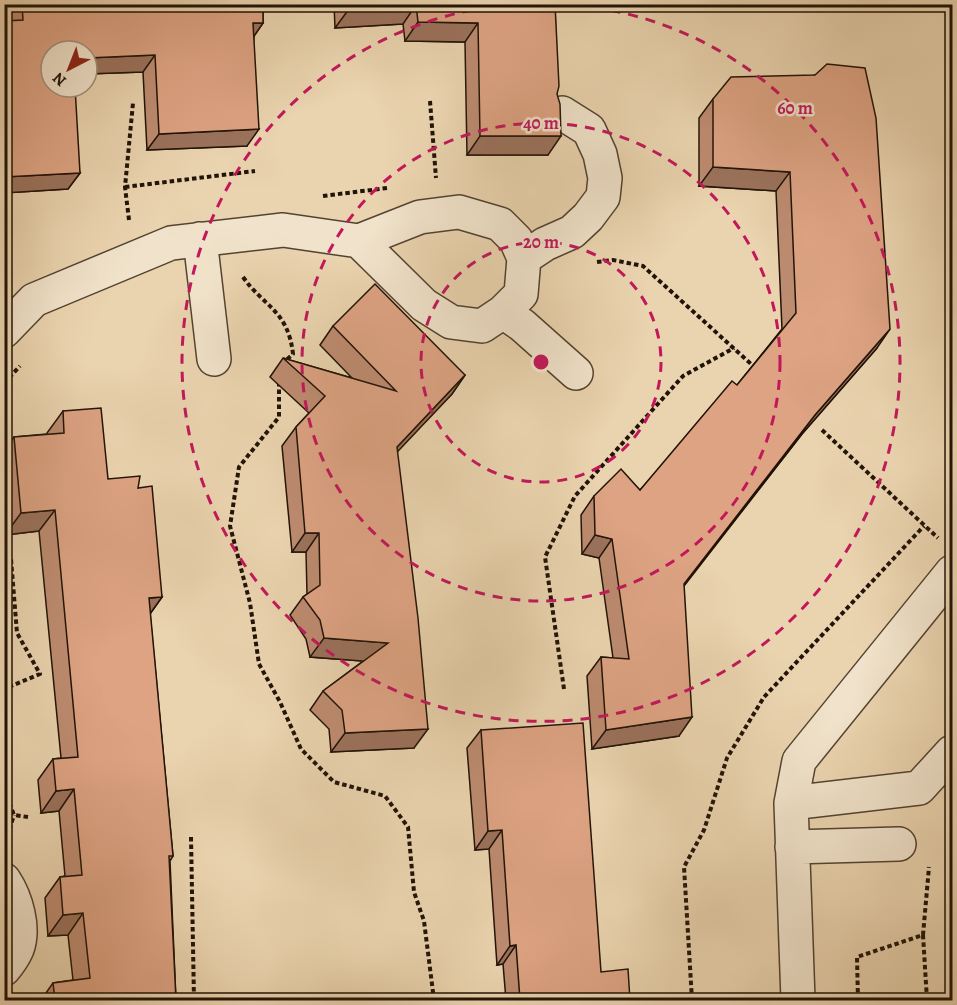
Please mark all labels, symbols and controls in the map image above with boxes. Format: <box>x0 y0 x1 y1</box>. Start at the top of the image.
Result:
north arrow <box>39 39 99 99</box>
text: N <box>48 67 71 91</box>
text: 60 m <box>777 96 813 120</box>
text: 40 m <box>523 111 559 135</box>
text: 20 m <box>523 230 559 254</box>
centre of rings <box>531 352 551 372</box>

